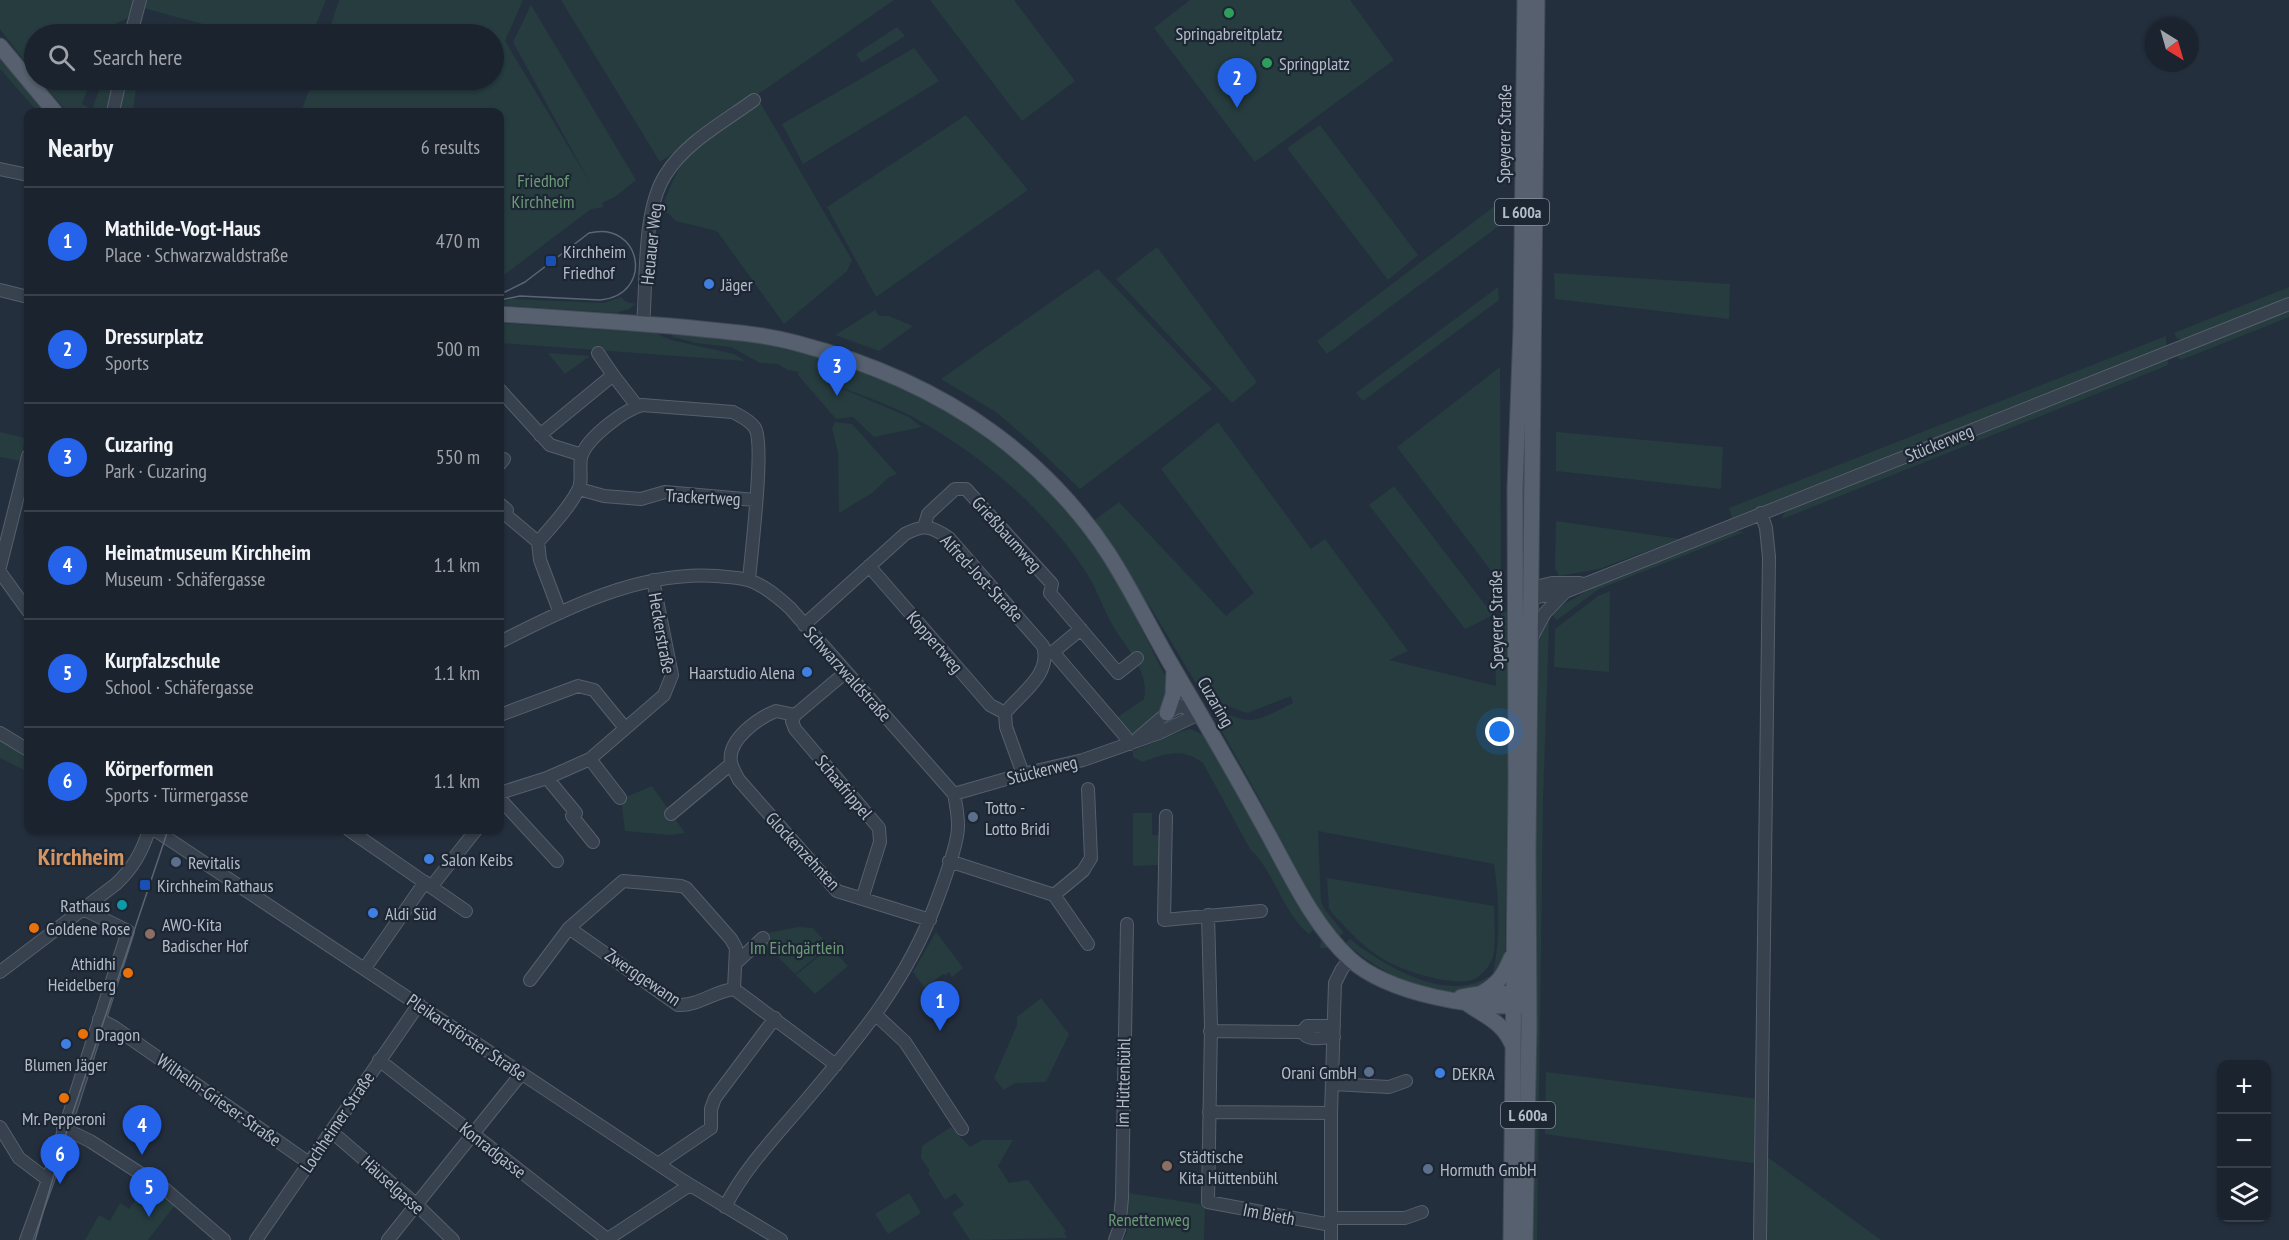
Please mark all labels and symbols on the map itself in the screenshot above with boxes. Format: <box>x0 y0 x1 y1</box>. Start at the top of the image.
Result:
marker: Springabreitplatz <box>1222 6 1236 20</box>
north arrow <box>2145 18 2199 72</box>
place label: Springabreitplatz <box>1176 22 1282 45</box>
place label: Springplatz <box>1279 52 1350 75</box>
marker: Springplatz <box>1260 56 1274 70</box>
pin: 2 <box>1218 58 1256 108</box>
street label: Speyerer Straße <box>1492 84 1516 184</box>
park label: Friedhof Kirchheim <box>511 169 575 213</box>
road number: L 600a <box>1495 199 1549 225</box>
street label: Heuauer Weg <box>635 202 667 286</box>
place label: Kirchheim Friedhof <box>563 240 626 284</box>
marker: Kirchheim Friedhof <box>544 254 558 268</box>
place label: Jäger <box>720 273 753 296</box>
marker: Jäger <box>702 277 716 291</box>
pin: 3 <box>818 346 856 396</box>
street label: Stückerweg <box>1902 419 1976 467</box>
street label: Trackertweg <box>665 484 741 510</box>
street label: Grießbaumweg <box>967 491 1047 577</box>
street label: Alfred-Jost-Straße <box>935 529 1029 627</box>
street label: Speyerer Straße <box>1484 570 1508 670</box>
street label: Heckerstraße <box>644 591 680 675</box>
street label: Koppertweg <box>902 606 968 678</box>
street label: Schwarzwaldstraße <box>799 622 897 726</box>
place label: Haarstudio Alena <box>689 661 795 684</box>
marker: Haarstudio Alena <box>800 665 814 679</box>
street label: Cuzaring <box>1193 673 1239 731</box>
your location <box>1485 717 1514 746</box>
street label: Schaafrippel <box>810 750 878 825</box>
street label: Stückerweg <box>1004 750 1080 790</box>
place label: Totto - Lotto Bridi <box>985 796 1050 840</box>
street label: Glockenzehnten <box>761 807 845 895</box>
marker: Totto - Lotto Bridi <box>966 810 980 824</box>
district label: Kirchheim <box>38 841 124 872</box>
place label: Salon Keibs <box>441 848 513 871</box>
place label: Revitalis <box>188 851 240 874</box>
marker: Salon Keibs <box>422 852 436 866</box>
marker: Revitalis <box>169 855 183 869</box>
place label: Kirchheim Rathaus <box>157 874 274 897</box>
marker: Kirchheim Rathaus <box>138 878 152 892</box>
place label: Rathaus <box>60 894 110 917</box>
marker: Rathaus <box>115 898 129 912</box>
place label: Aldi Süd <box>385 902 437 925</box>
marker: Aldi Süd <box>366 906 380 920</box>
place label: AWO-Kita Badischer Hof <box>162 913 249 957</box>
place label: Goldene Rose <box>46 917 130 940</box>
marker: Goldene Rose <box>27 921 41 935</box>
marker: AWO-Kita Badischer Hof <box>143 927 157 941</box>
park label: Im Eichgärtlein <box>750 936 844 959</box>
street label: Zwerggewann <box>601 943 685 1011</box>
place label: Athidhi Heidelberg <box>48 952 116 996</box>
marker: Athidhi Heidelberg <box>121 966 135 980</box>
pin: 1 <box>920 982 960 1031</box>
street label: Pleikartsförster Straße <box>403 988 531 1086</box>
place label: Dragon <box>95 1023 140 1046</box>
marker: Dragon <box>76 1027 90 1041</box>
marker: Blumen Jäger <box>59 1037 73 1051</box>
street label: Im Hüttenbühl <box>1111 1037 1135 1128</box>
street label: Wilhelm-Grieser-Straße <box>152 1049 286 1151</box>
place label: Blumen Jäger <box>24 1053 108 1076</box>
place label: Orani GmbH <box>1281 1061 1357 1084</box>
place label: DEKRA <box>1452 1062 1495 1085</box>
marker: Orani GmbH <box>1362 1065 1376 1079</box>
marker: DEKRA <box>1433 1066 1447 1080</box>
street label: Lochheimer Straße <box>295 1067 379 1177</box>
marker: Mr. Pepperoni <box>57 1091 71 1105</box>
road number: L 600a <box>1501 1102 1555 1128</box>
pin: 4 <box>122 1106 162 1155</box>
place label: Mr. Pepperoni <box>22 1107 106 1130</box>
street label: Konradgasse <box>455 1117 531 1183</box>
pin: 6 <box>40 1134 80 1184</box>
place label: Städtische Kita Hüttenbühl <box>1179 1145 1279 1189</box>
street label: Häuselgasse <box>357 1151 429 1219</box>
place label: Hormuth GmbH <box>1440 1158 1537 1181</box>
marker: Städtische Kita Hüttenbühl <box>1160 1159 1174 1173</box>
marker: Hormuth GmbH <box>1421 1162 1435 1176</box>
pin: 5 <box>130 1168 168 1217</box>
street label: Im Bieth <box>1241 1198 1297 1230</box>
park label: Renettenweg <box>1108 1208 1190 1231</box>

